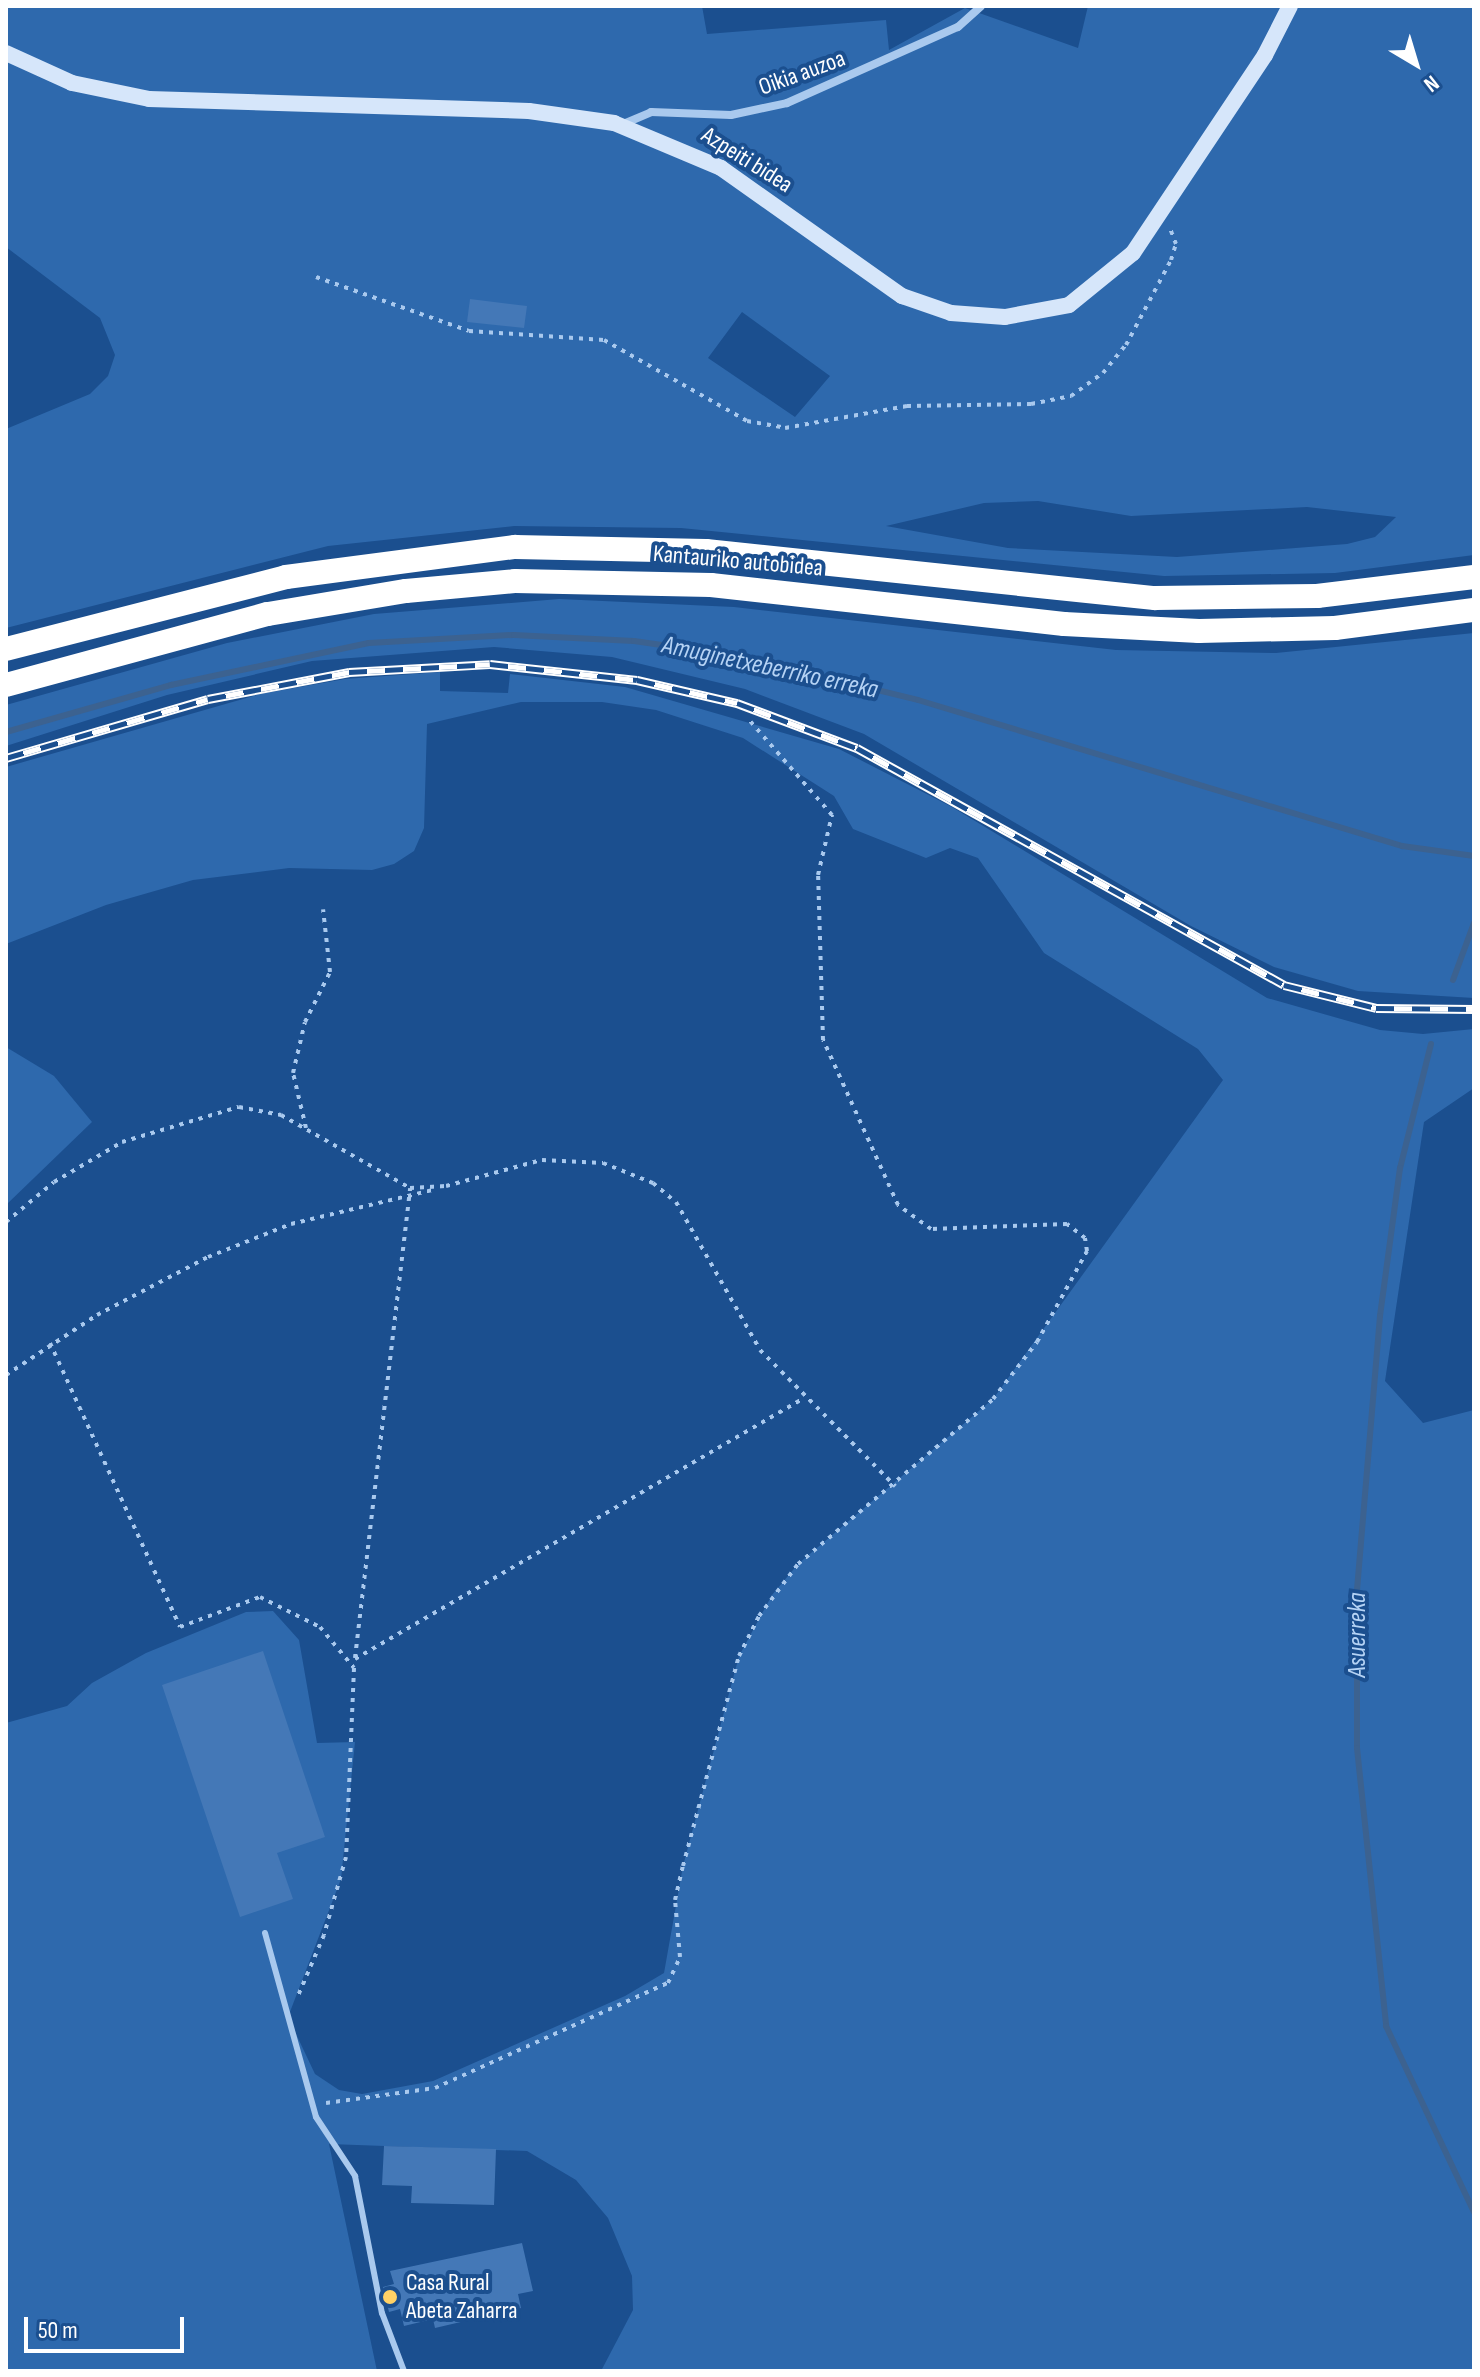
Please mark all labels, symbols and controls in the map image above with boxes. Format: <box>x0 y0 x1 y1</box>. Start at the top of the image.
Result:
north arrow <box>1376 24 1456 104</box>
street label: Oikia auzoa <box>755 44 849 102</box>
text: N <box>1418 69 1444 98</box>
street label: Azpeiti bidea <box>696 121 798 199</box>
street label: Kantauriko autobidea <box>652 539 824 583</box>
water label: Amuginetxeberriko erreka <box>659 630 881 706</box>
water label: Asuerreka <box>1342 1592 1374 1678</box>
place label: Casa Rural Abeta Zaharra <box>406 2269 517 2325</box>
marker: Casa Rural Abeta Zaharra <box>381 2288 399 2306</box>
scale bar <box>28 2301 188 2351</box>
text: 50 m <box>38 2316 78 2345</box>

